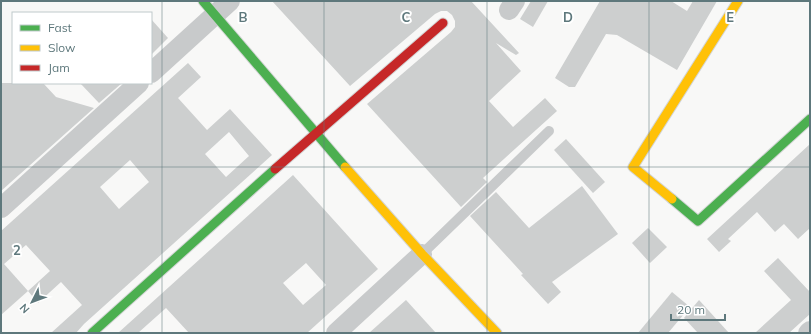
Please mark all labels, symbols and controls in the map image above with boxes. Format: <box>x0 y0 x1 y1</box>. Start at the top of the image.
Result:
text: B <box>239 9 248 25</box>
text: C <box>402 9 411 25</box>
text: D <box>563 9 573 25</box>
text: E <box>726 9 734 25</box>
legend <box>12 12 152 84</box>
text: Fast <box>48 20 72 35</box>
text: Slow <box>48 40 76 55</box>
text: Jam <box>48 60 70 75</box>
text: 2 <box>13 242 21 258</box>
north arrow <box>12 282 52 322</box>
scale bar <box>671 296 725 322</box>
text: N <box>17 301 33 316</box>
text: 20 m <box>677 302 705 317</box>

